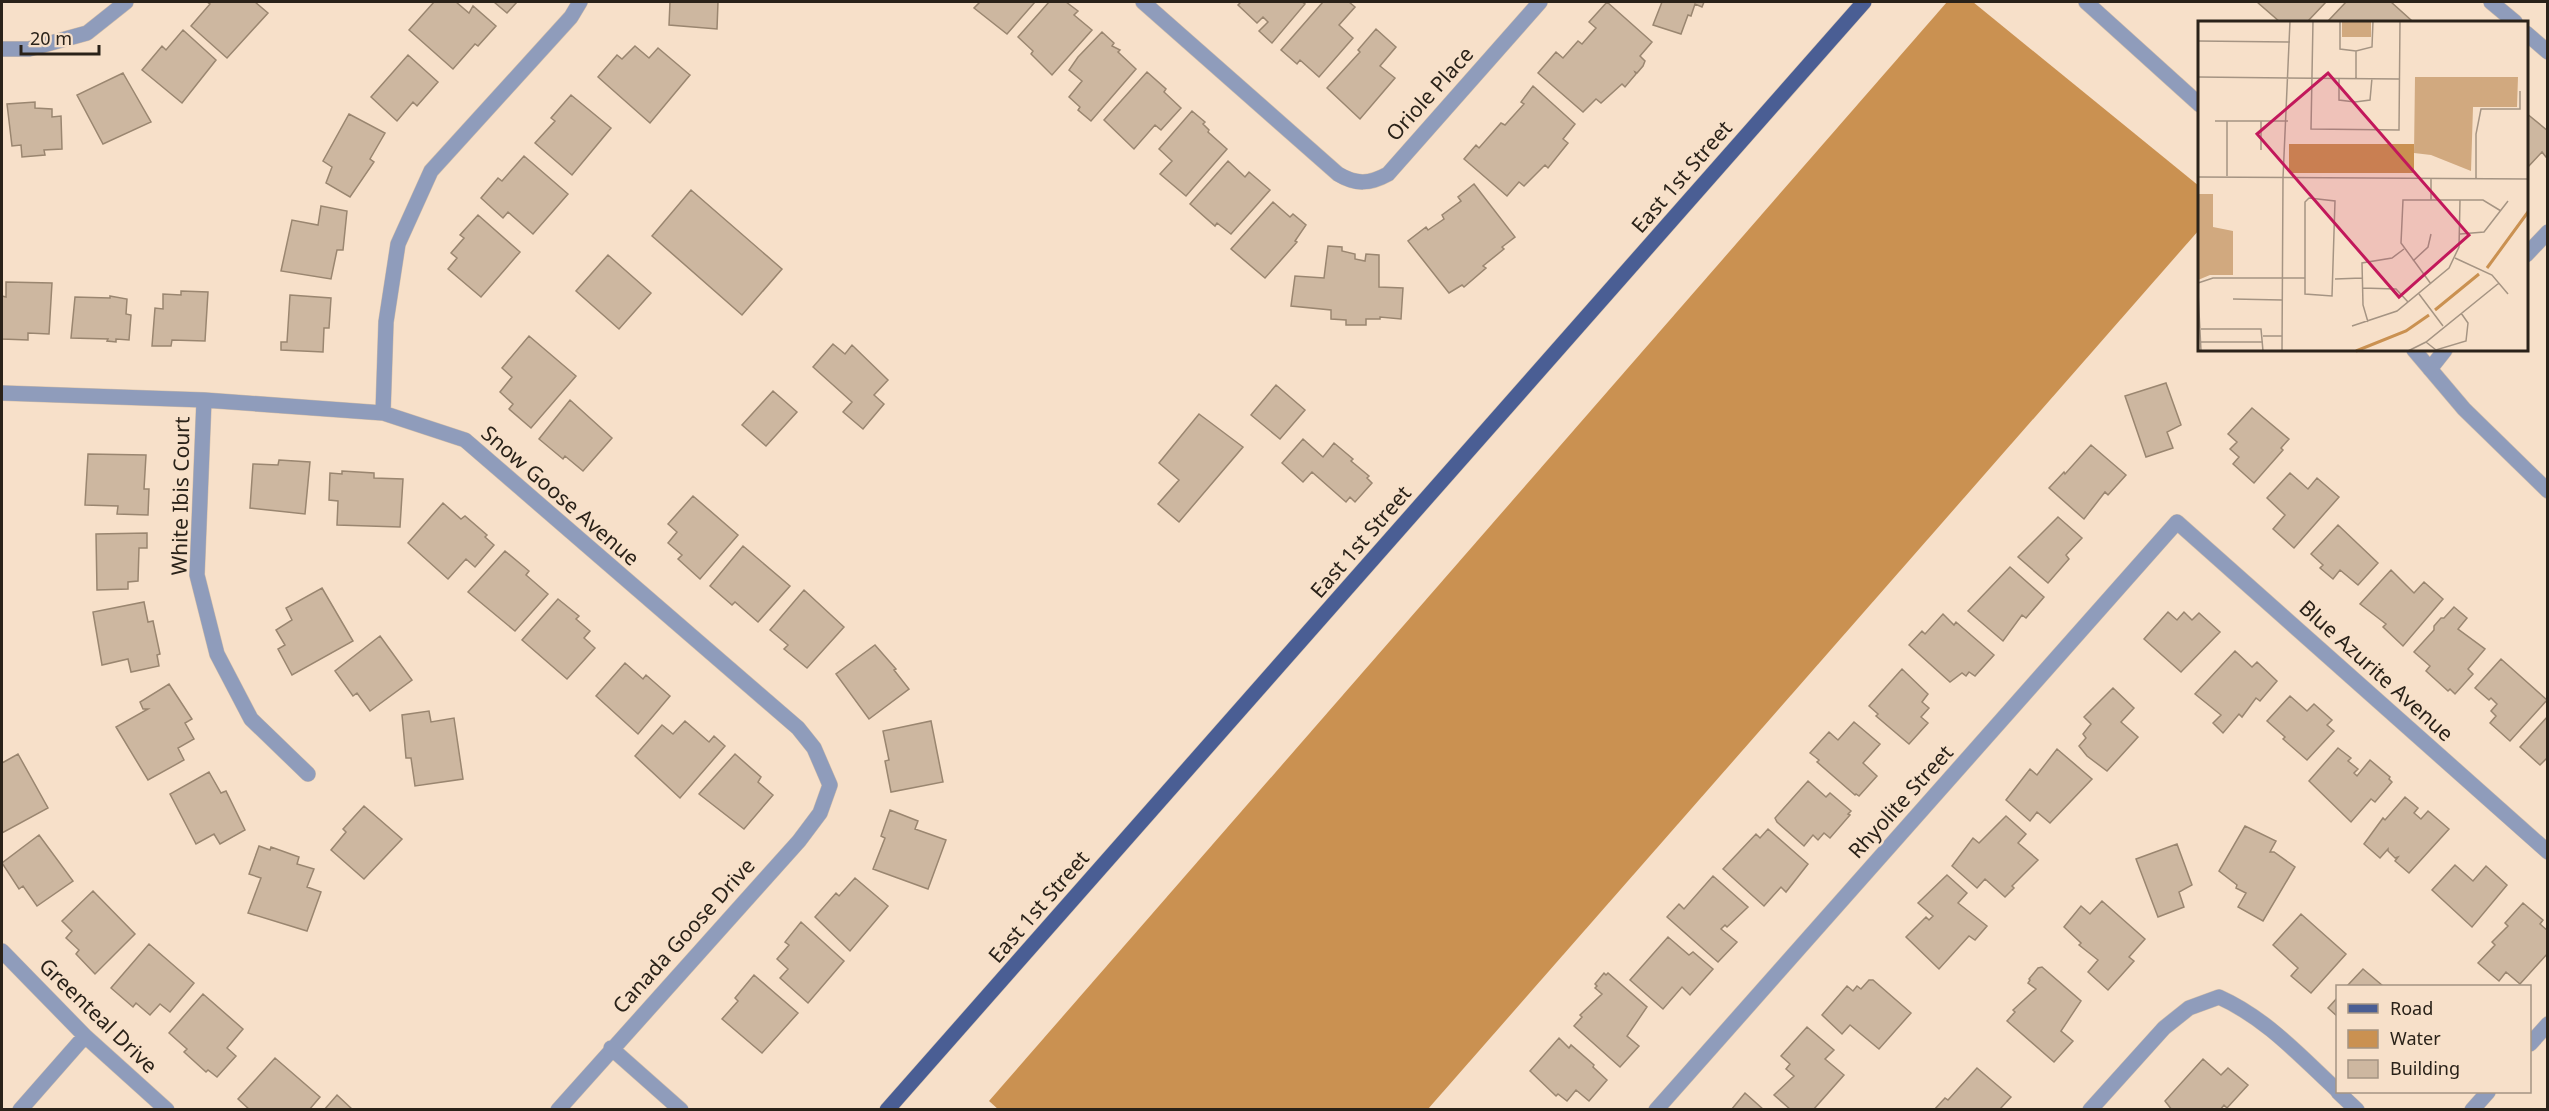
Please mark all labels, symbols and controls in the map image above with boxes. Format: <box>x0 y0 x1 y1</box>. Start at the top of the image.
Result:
scale bar <box>21 18 99 56</box>
inset map <box>2198 21 2528 351</box>
text: 20 m <box>30 26 72 50</box>
street label: Oriole Place <box>1379 40 1479 146</box>
street label: East 1st Street <box>1625 114 1738 238</box>
street label: White Ibis Court <box>165 416 195 576</box>
street label: Snow Goose Avenue <box>476 419 646 572</box>
street label: East 1st Street <box>1304 479 1417 603</box>
street label: Blue Azurite Avenue <box>2294 593 2460 747</box>
street label: Rhyolite Street <box>1842 738 1959 864</box>
street label: East 1st Street <box>982 844 1095 968</box>
street label: Canada Goose Drive <box>606 852 761 1019</box>
street label: Greenteal Drive <box>33 952 164 1079</box>
legend <box>2336 985 2531 1093</box>
text: Road <box>2390 996 2433 1020</box>
text: Water <box>2390 1026 2441 1050</box>
text: Building <box>2390 1056 2460 1080</box>

